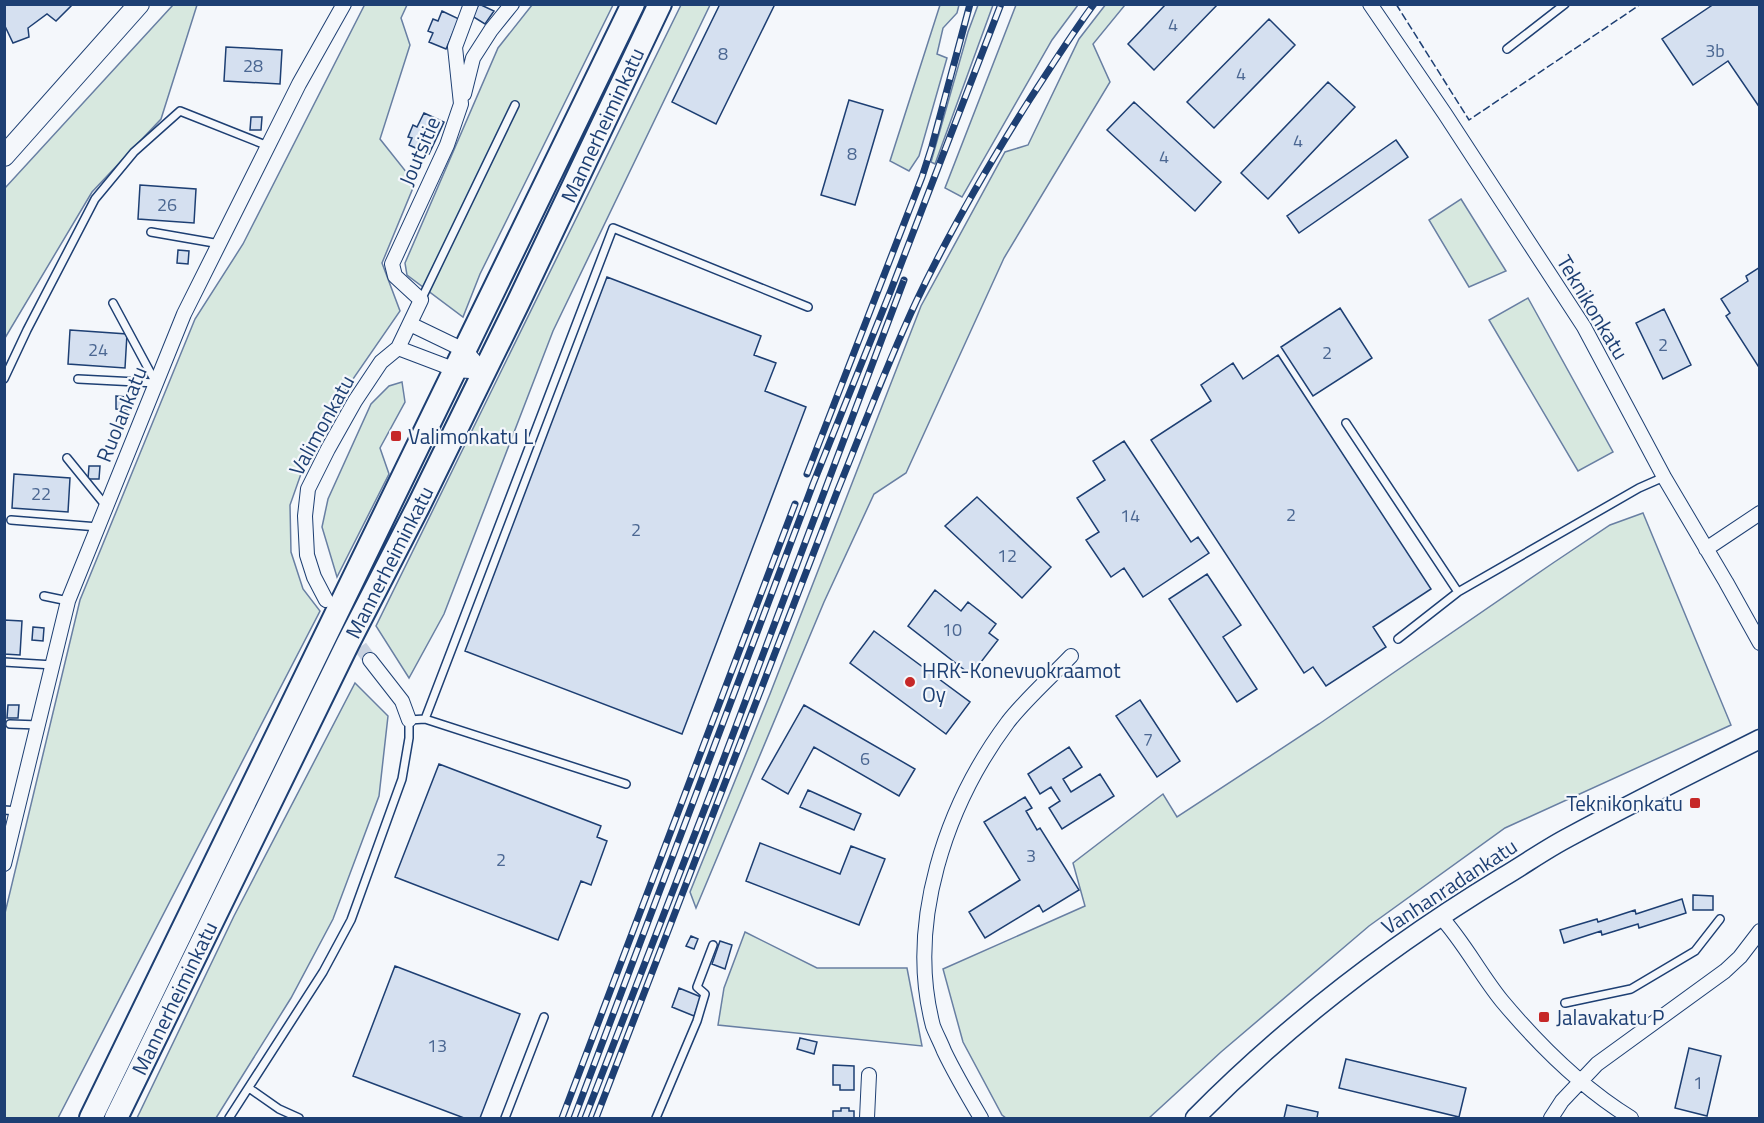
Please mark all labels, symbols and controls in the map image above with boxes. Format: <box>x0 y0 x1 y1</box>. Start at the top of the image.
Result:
house number: 4 <box>1168 11 1178 38</box>
house number: 3b <box>1705 37 1725 64</box>
house number: 8 <box>718 40 728 67</box>
street label: Mannerheiminkatu <box>552 42 652 208</box>
house number: 28 <box>243 52 263 79</box>
house number: 4 <box>1236 60 1246 87</box>
street label: Joutsitie <box>390 111 448 191</box>
house number: 4 <box>1293 127 1303 154</box>
house number: 8 <box>847 140 857 167</box>
house number: 4 <box>1159 143 1169 170</box>
house number: 26 <box>157 191 177 218</box>
street label: Teknikonkatu <box>1549 249 1637 365</box>
house number: 2 <box>1658 331 1668 358</box>
house number: 24 <box>88 336 108 363</box>
house number: 2 <box>1322 339 1332 366</box>
street label: Ruolankatu <box>87 361 155 467</box>
street label: Valimonkatu <box>280 369 362 481</box>
place label: Valimonkatu L <box>408 420 533 452</box>
marker: Valimonkatu L <box>389 429 403 443</box>
house number: 22 <box>31 480 51 507</box>
street label: Mannerheiminkatu <box>337 480 441 644</box>
house number: 2 <box>1286 501 1296 528</box>
house number: 14 <box>1120 502 1140 529</box>
house number: 2 <box>631 516 641 543</box>
house number: 12 <box>997 542 1017 569</box>
house number: 10 <box>942 616 962 643</box>
place label: HRK-Konevuokraamot Oy <box>922 654 1121 710</box>
marker: HRK-Konevuokraamot Oy <box>903 675 917 689</box>
house number: 7 <box>1143 726 1153 753</box>
house number: 6 <box>860 745 870 772</box>
place label: Teknikonkatu <box>1566 787 1683 819</box>
marker: Teknikonkatu <box>1688 796 1702 810</box>
street label: Vanhanradankatu <box>1375 830 1523 942</box>
house number: 3 <box>1026 842 1036 869</box>
house number: 2 <box>496 846 506 873</box>
street label: Mannerheiminkatu <box>123 916 225 1080</box>
place label: Jalavakatu P <box>1556 1001 1664 1033</box>
marker: Jalavakatu P <box>1537 1010 1551 1024</box>
house number: 13 <box>427 1032 447 1059</box>
house number: 1 <box>1693 1069 1703 1096</box>

